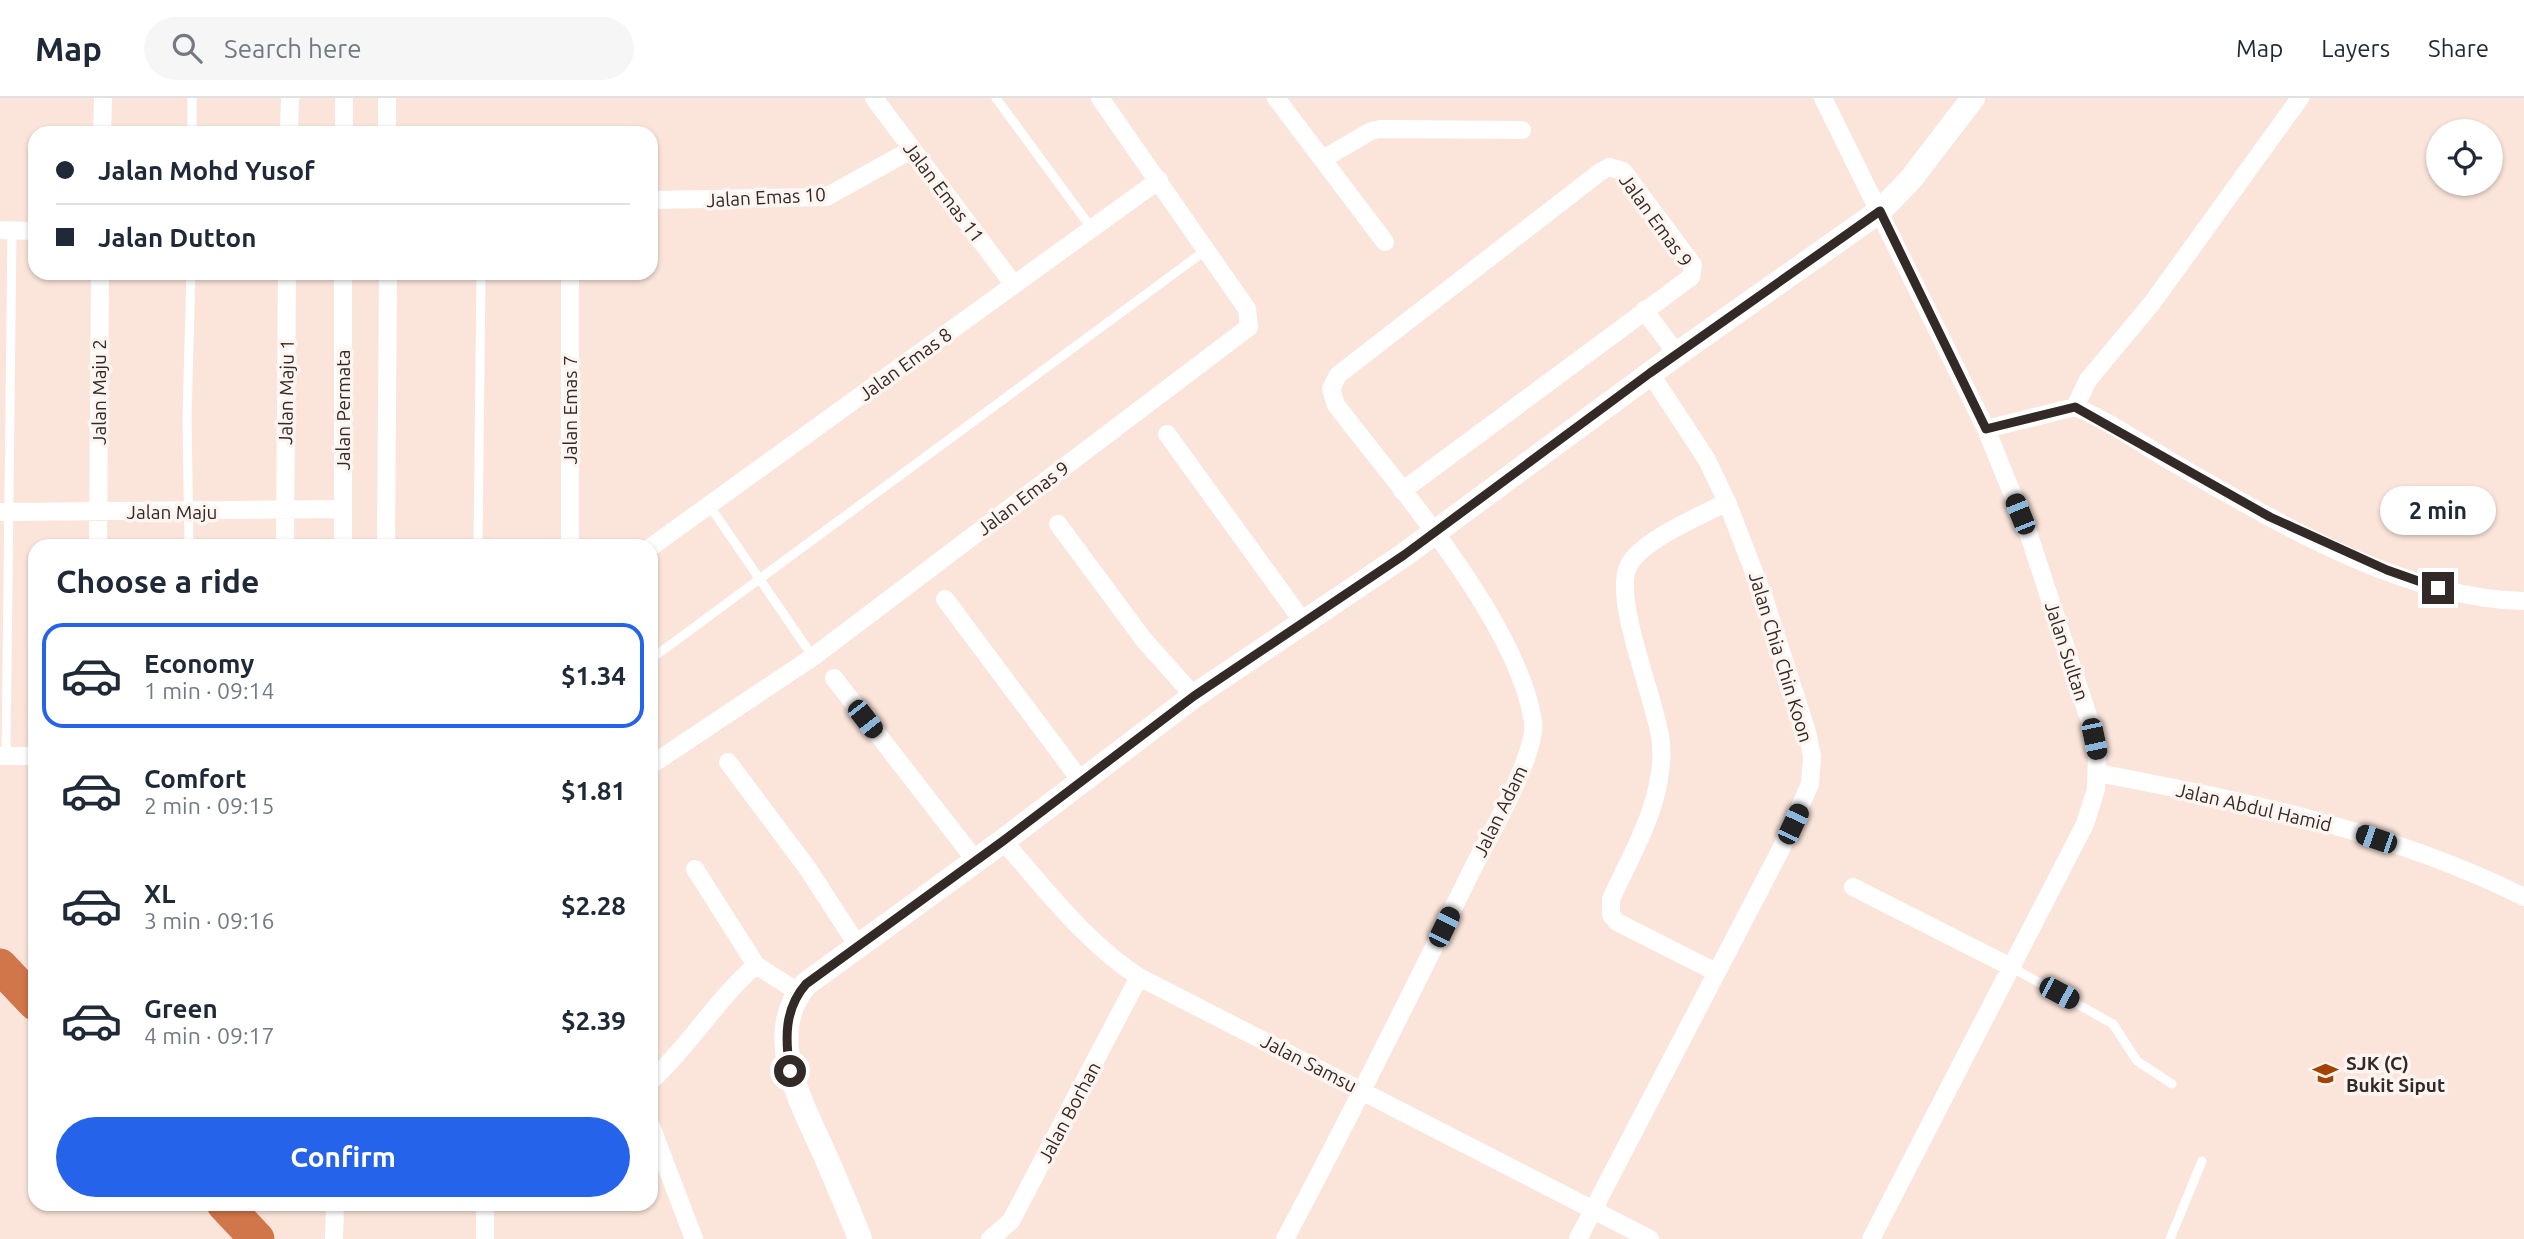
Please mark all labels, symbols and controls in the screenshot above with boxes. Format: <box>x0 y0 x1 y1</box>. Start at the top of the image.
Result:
search box <box>144 17 634 80</box>
icon: search <box>168 29 206 67</box>
text: Map <box>35 30 102 67</box>
text: Search here <box>224 34 362 63</box>
text: Map <box>2236 35 2283 62</box>
text: Layers <box>2321 35 2390 62</box>
text: Share <box>2428 35 2489 62</box>
map controls <box>2426 119 2503 196</box>
button: locate <box>2426 119 2503 196</box>
street label: Jalan Emas 11 <box>899 137 989 247</box>
text: Jalan Mohd Yusof <box>98 156 315 185</box>
street label: Jalan Emas 9 <box>1615 169 1697 271</box>
street label: Jalan Emas 10 <box>706 183 826 211</box>
text: Jalan Dutton <box>98 223 256 252</box>
street label: Jalan Emas 8 <box>854 323 956 405</box>
street label: Jalan Maju 2 <box>88 339 110 445</box>
street label: Jalan Maju 1 <box>274 339 298 445</box>
street label: Jalan Permata <box>332 349 354 471</box>
street label: Jalan Emas 7 <box>559 355 581 465</box>
street label: Jalan Emas 9 <box>973 456 1073 540</box>
callout: 2 min <box>2380 486 2496 536</box>
car <box>2003 491 2038 537</box>
text: 2 min <box>2409 498 2467 523</box>
street label: Jalan Maju <box>127 501 217 523</box>
text: Choose a ride <box>56 563 259 599</box>
street label: Jalan Chia Chin Koon <box>1745 569 1817 745</box>
route end <box>2422 572 2454 604</box>
street label: Jalan Sultan <box>2041 599 2093 703</box>
icon: car <box>60 644 123 707</box>
text: Economy <box>144 649 254 678</box>
text: $1.34 <box>561 661 626 690</box>
text: 1 min · 09:14 <box>144 678 275 703</box>
car <box>844 696 887 742</box>
car <box>2080 716 2109 762</box>
icon: car <box>60 759 123 822</box>
street label: Jalan Adam <box>1468 762 1532 860</box>
text: Comfort <box>144 764 247 793</box>
text: $1.81 <box>561 776 626 805</box>
street label: Jalan Abdul Hamid <box>2174 778 2334 836</box>
text: 2 min · 09:15 <box>144 793 275 818</box>
car <box>1775 801 1812 847</box>
car <box>2353 822 2400 856</box>
icon: car <box>60 874 123 937</box>
text: XL <box>144 879 175 908</box>
text: $2.28 <box>561 891 626 920</box>
car <box>1426 904 1463 950</box>
text: 3 min · 09:16 <box>144 908 275 933</box>
car <box>2036 974 2083 1012</box>
icon: car <box>60 989 123 1052</box>
text: Green <box>144 994 218 1023</box>
text: $2.39 <box>561 1006 626 1035</box>
text: 4 min · 09:17 <box>144 1023 275 1048</box>
street label: Jalan Samsu <box>1258 1030 1360 1096</box>
place label: SJK (C) Bukit Siput <box>2346 1052 2445 1096</box>
route start <box>774 1055 806 1087</box>
street label: Jalan Borhan <box>1033 1058 1105 1166</box>
school or university icon: SJK (C) Bukit Siput <box>2312 1060 2340 1088</box>
button: Confirm <box>56 1117 630 1197</box>

